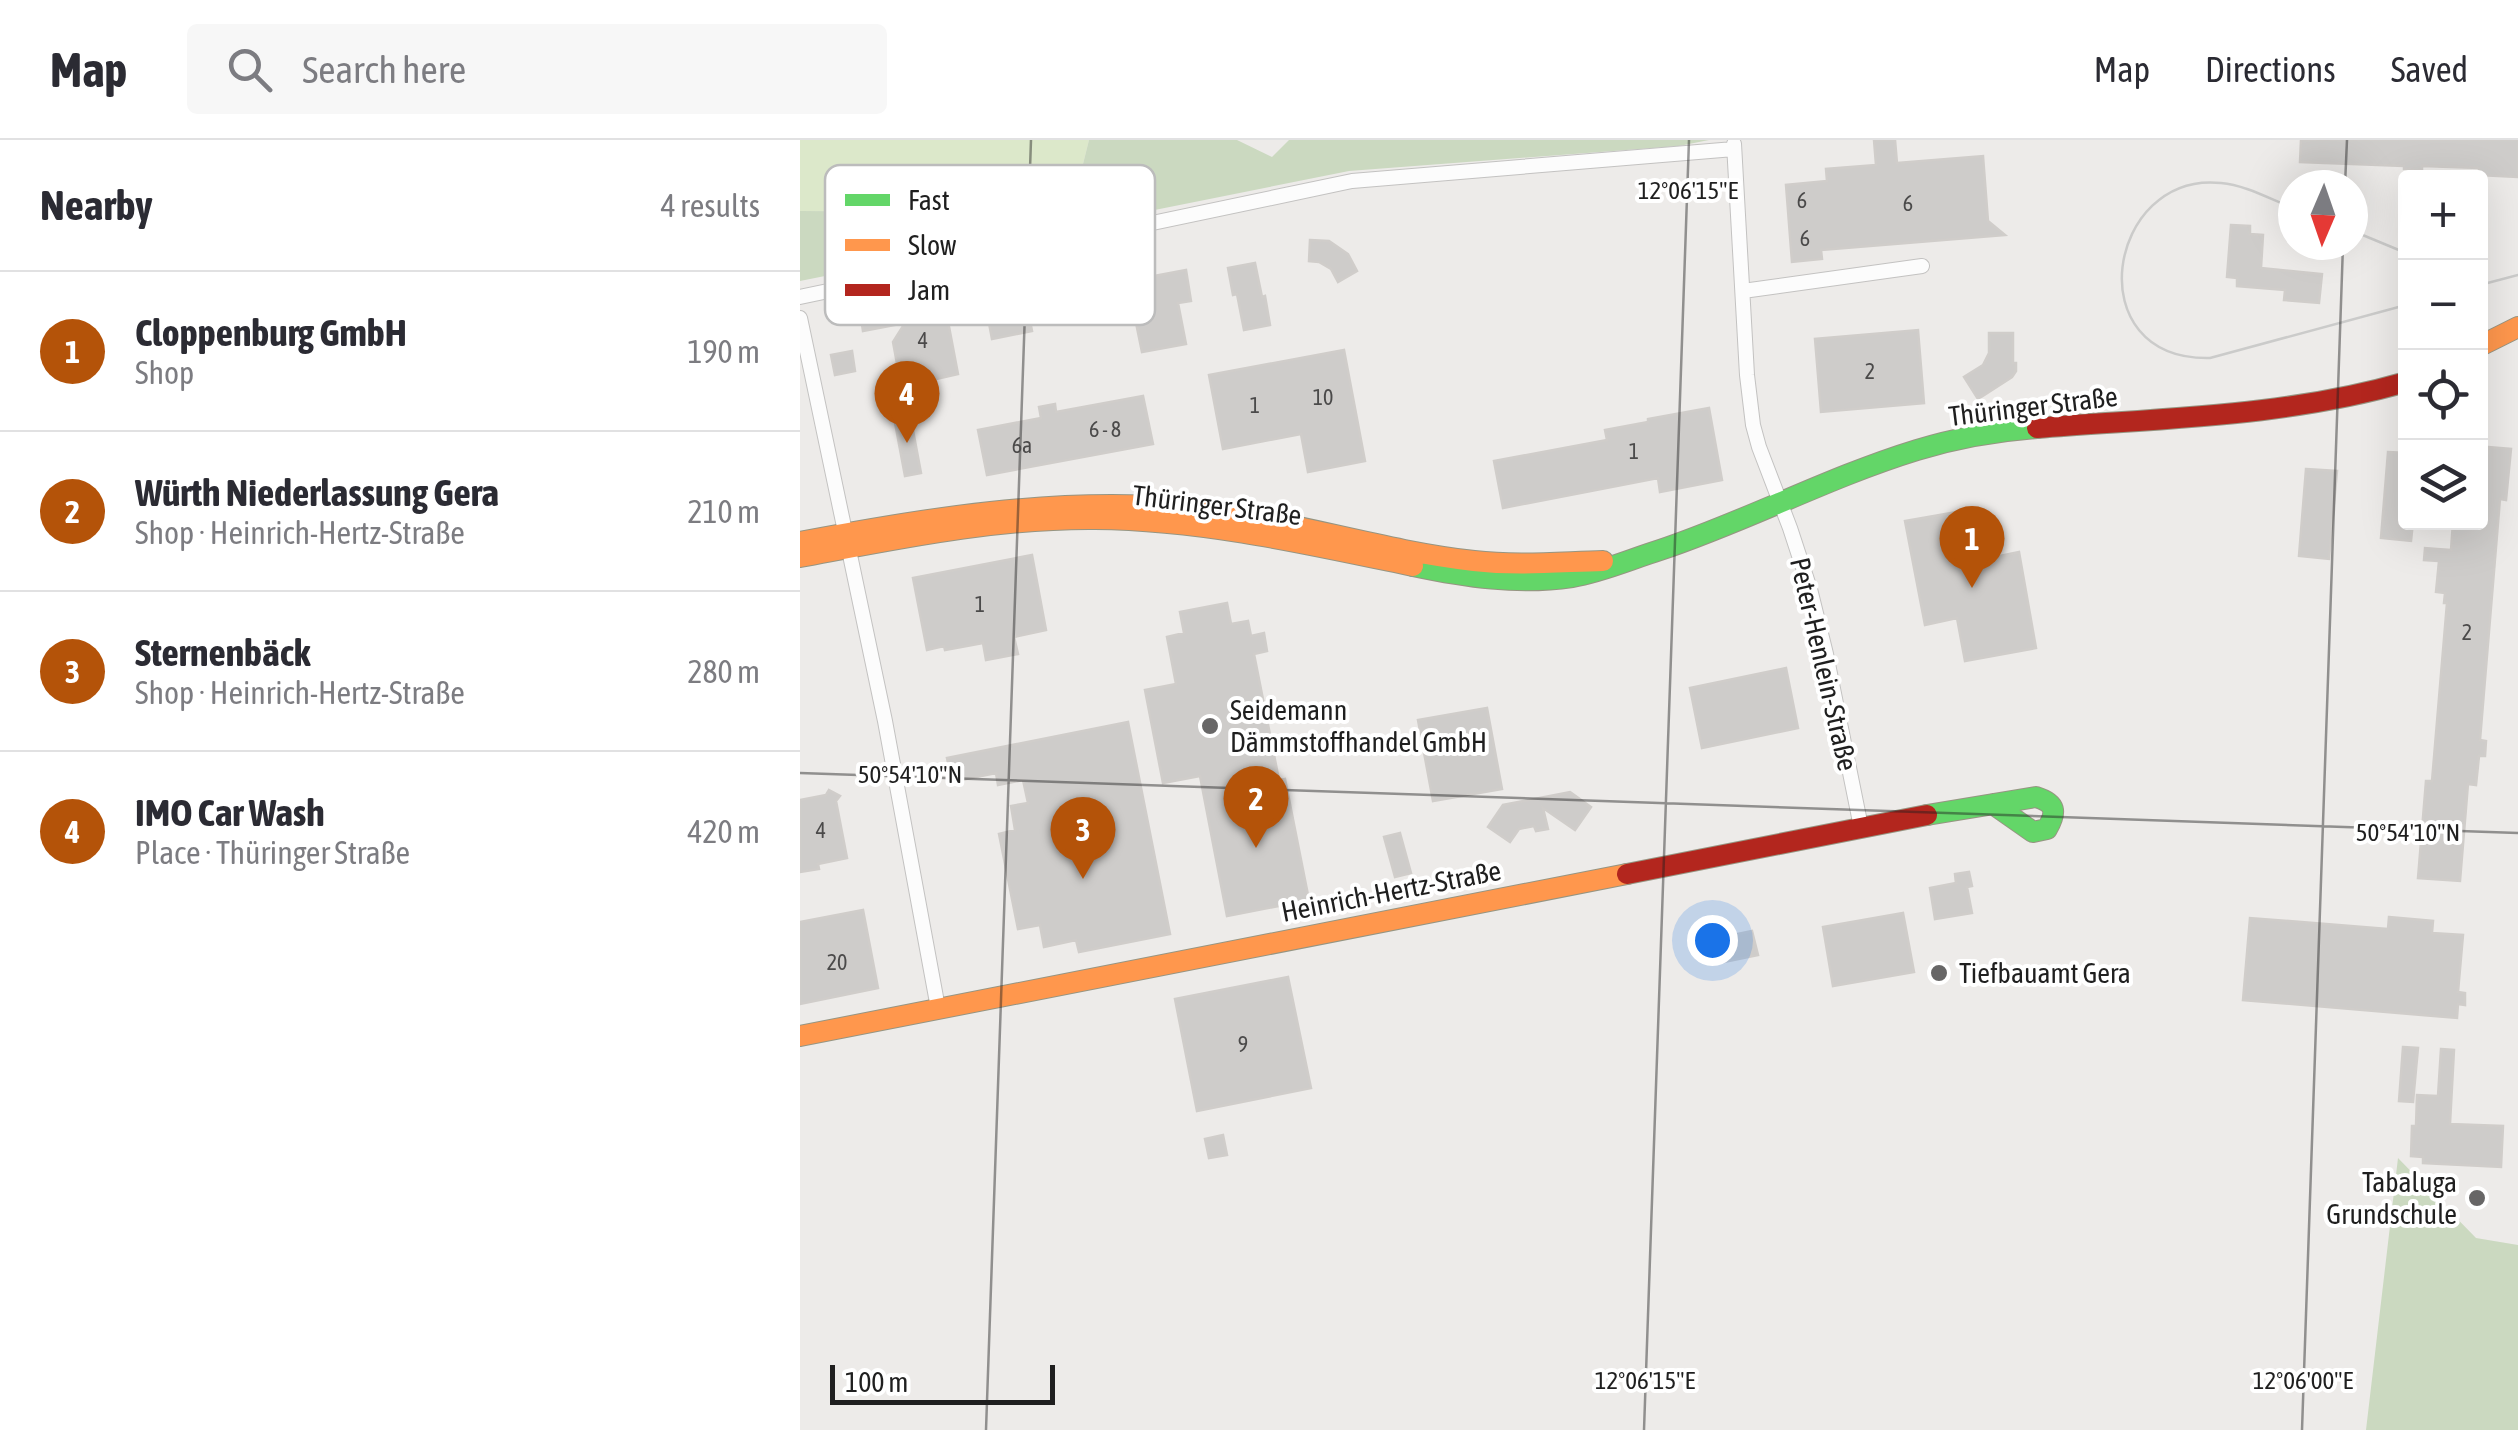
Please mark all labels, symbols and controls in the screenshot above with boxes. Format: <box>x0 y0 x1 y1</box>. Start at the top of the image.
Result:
search box <box>187 24 887 114</box>
text: Map <box>50 42 127 97</box>
icon: search <box>222 42 277 97</box>
text: Search here <box>302 48 466 91</box>
text: Map <box>2094 49 2150 89</box>
text: Directions <box>2205 49 2336 89</box>
text: Saved <box>2391 49 2468 89</box>
legend <box>825 165 1155 325</box>
north arrow <box>2278 170 2368 260</box>
map controls <box>2398 170 2488 530</box>
button: + <box>2398 170 2488 260</box>
text: 12°06'15"E <box>1638 176 1738 204</box>
text: Nearby <box>40 181 153 229</box>
text: Fast <box>908 184 950 216</box>
text: 4 results <box>661 187 760 224</box>
house number: 6 <box>1797 187 1807 213</box>
house number: 6 <box>1903 190 1913 216</box>
house number: 6 <box>1800 225 1810 251</box>
text: Slow <box>908 229 957 261</box>
button: − <box>2398 260 2488 350</box>
text: Jam <box>908 274 950 306</box>
text: Cloppenburg GmbH <box>135 311 407 354</box>
house number: 4 <box>918 327 928 353</box>
text: 1 <box>65 333 80 370</box>
text: 190 m <box>687 333 760 370</box>
button: locate <box>2398 350 2488 440</box>
text: Shop <box>135 354 194 391</box>
house number: 2 <box>1865 358 1875 384</box>
pin: 4 <box>874 360 940 443</box>
street label: Thüringer Straße <box>1947 380 2119 432</box>
house number: 10 <box>1313 384 1333 410</box>
house number: 1 <box>1250 392 1260 418</box>
house number: 6 - 8 <box>1089 416 1121 442</box>
house number: 6a <box>1012 432 1032 458</box>
house number: 1 <box>1629 438 1639 464</box>
button: layers <box>2398 440 2488 530</box>
text: Würth Niederlassung Gera <box>135 471 499 514</box>
street label: Thüringer Straße <box>1131 479 1303 531</box>
text: 2 <box>65 493 80 530</box>
text: 210 m <box>687 493 760 530</box>
pin: 1 <box>1940 506 2004 588</box>
text: Shop · Heinrich-Hertz-Straße <box>135 514 465 551</box>
street label: Peter-Henlein-Straße <box>1784 554 1864 774</box>
house number: 1 <box>975 591 985 617</box>
house number: 2 <box>2462 619 2472 645</box>
text: Sternenbäck <box>135 631 311 674</box>
text: 3 <box>65 653 80 690</box>
text: 280 m <box>687 653 760 690</box>
text: Shop · Heinrich-Hertz-Straße <box>135 674 465 711</box>
place label: Seidemann Dämmstoffhandel GmbH <box>1230 694 1487 758</box>
marker: Seidemann Dämmstoffhandel GmbH <box>1199 715 1221 737</box>
text: 50°54'10"N <box>858 760 962 788</box>
pin: 2 <box>1224 766 1288 848</box>
text: IMO Car Wash <box>135 791 325 834</box>
pin: 3 <box>1050 796 1116 879</box>
text: 4 <box>65 813 80 850</box>
text: 420 m <box>687 813 760 850</box>
house number: 4 <box>816 817 826 843</box>
text: 50°54'10"N <box>2356 818 2460 846</box>
text: Place · Thüringer Straße <box>135 834 410 871</box>
street label: Heinrich-Hertz-Straße <box>1278 854 1504 928</box>
your location <box>1687 915 1738 966</box>
house number: 20 <box>827 949 847 975</box>
place label: Tiefbauamt Gera <box>1959 957 2131 989</box>
marker: Tiefbauamt Gera <box>1928 962 1950 984</box>
house number: 9 <box>1238 1031 1248 1057</box>
place label: Tabaluga Grundschule <box>2326 1166 2457 1230</box>
marker: Tabaluga Grundschule <box>2466 1187 2488 1209</box>
scale bar <box>830 1360 1055 1404</box>
text: 100 m <box>845 1366 908 1398</box>
text: 12°06'15"E <box>1595 1366 1695 1394</box>
text: 12°06'00"E <box>2253 1366 2353 1394</box>

